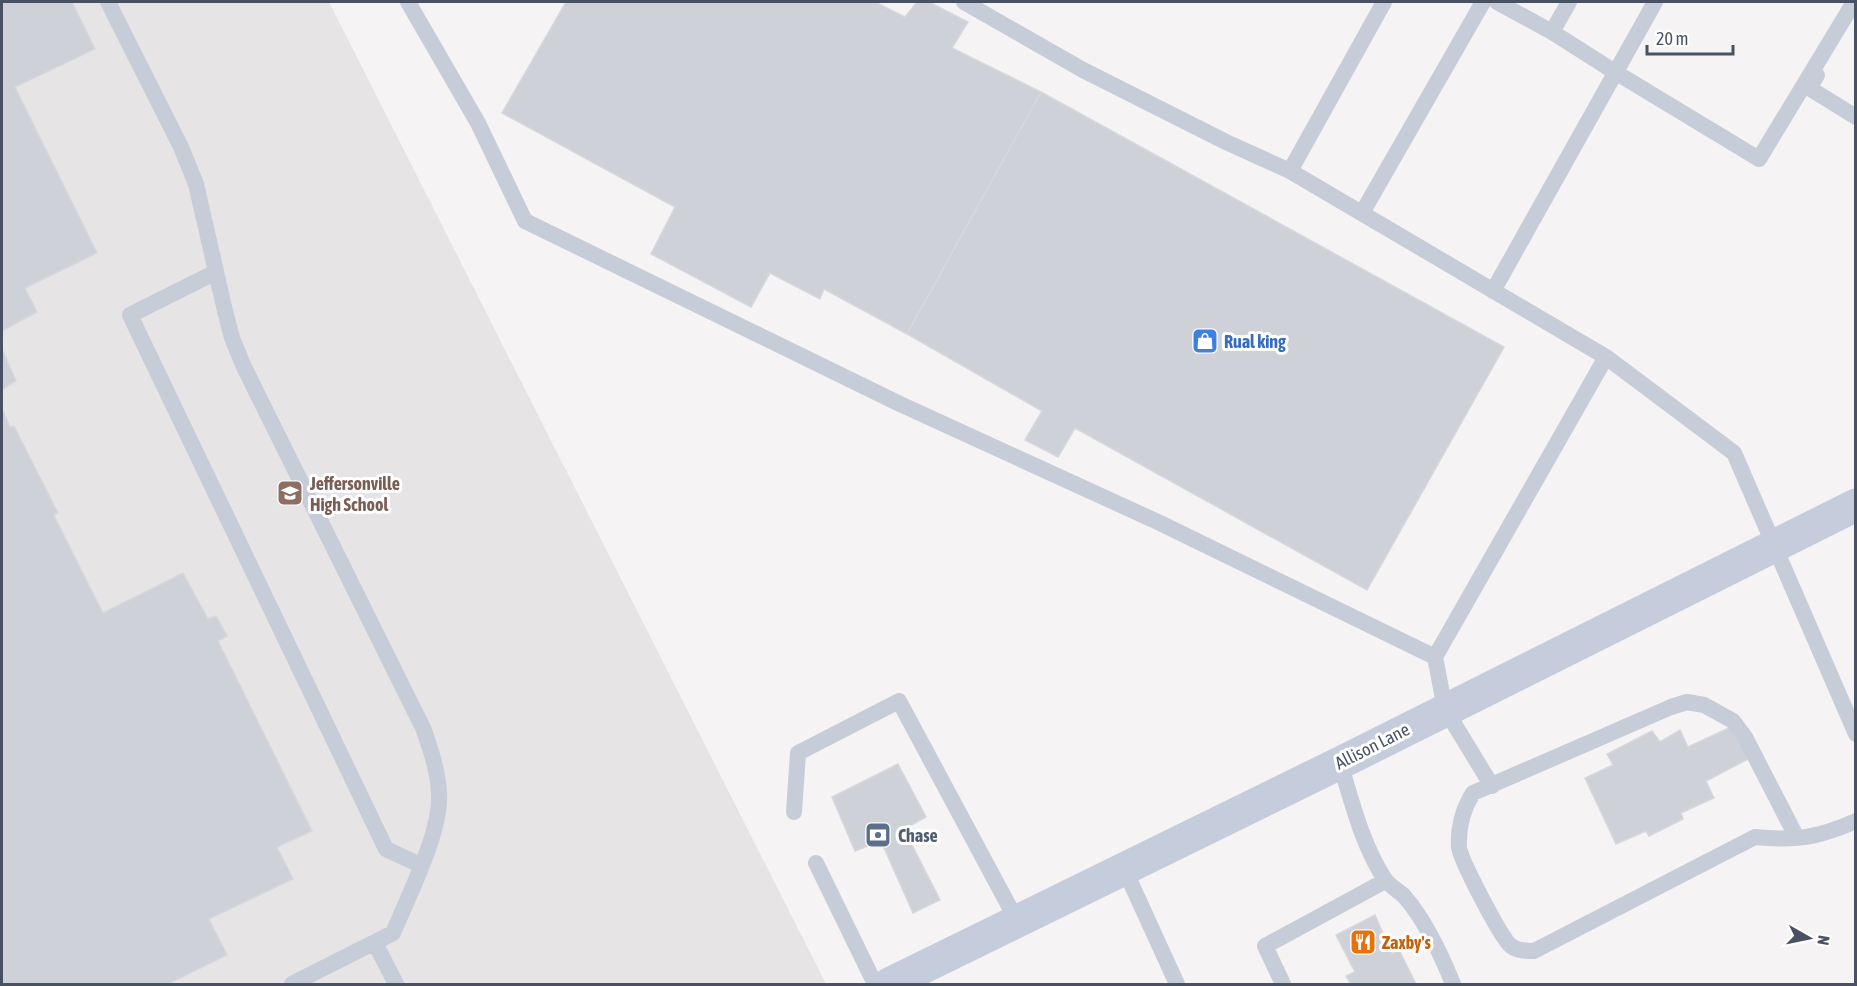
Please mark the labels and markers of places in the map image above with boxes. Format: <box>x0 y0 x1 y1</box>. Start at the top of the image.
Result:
shop icon: Rual king <box>1190 326 1220 356</box>
place label: Rual king <box>1224 331 1286 352</box>
place label: Jeffersonville High School <box>309 473 400 515</box>
school or university icon: Jeffersonville High School <box>275 478 305 508</box>
bank icon: Chase <box>863 820 893 850</box>
place label: Chase <box>898 825 938 846</box>
restaurant icon: Zaxby's <box>1348 927 1378 957</box>
place label: Zaxby's <box>1382 932 1431 953</box>

